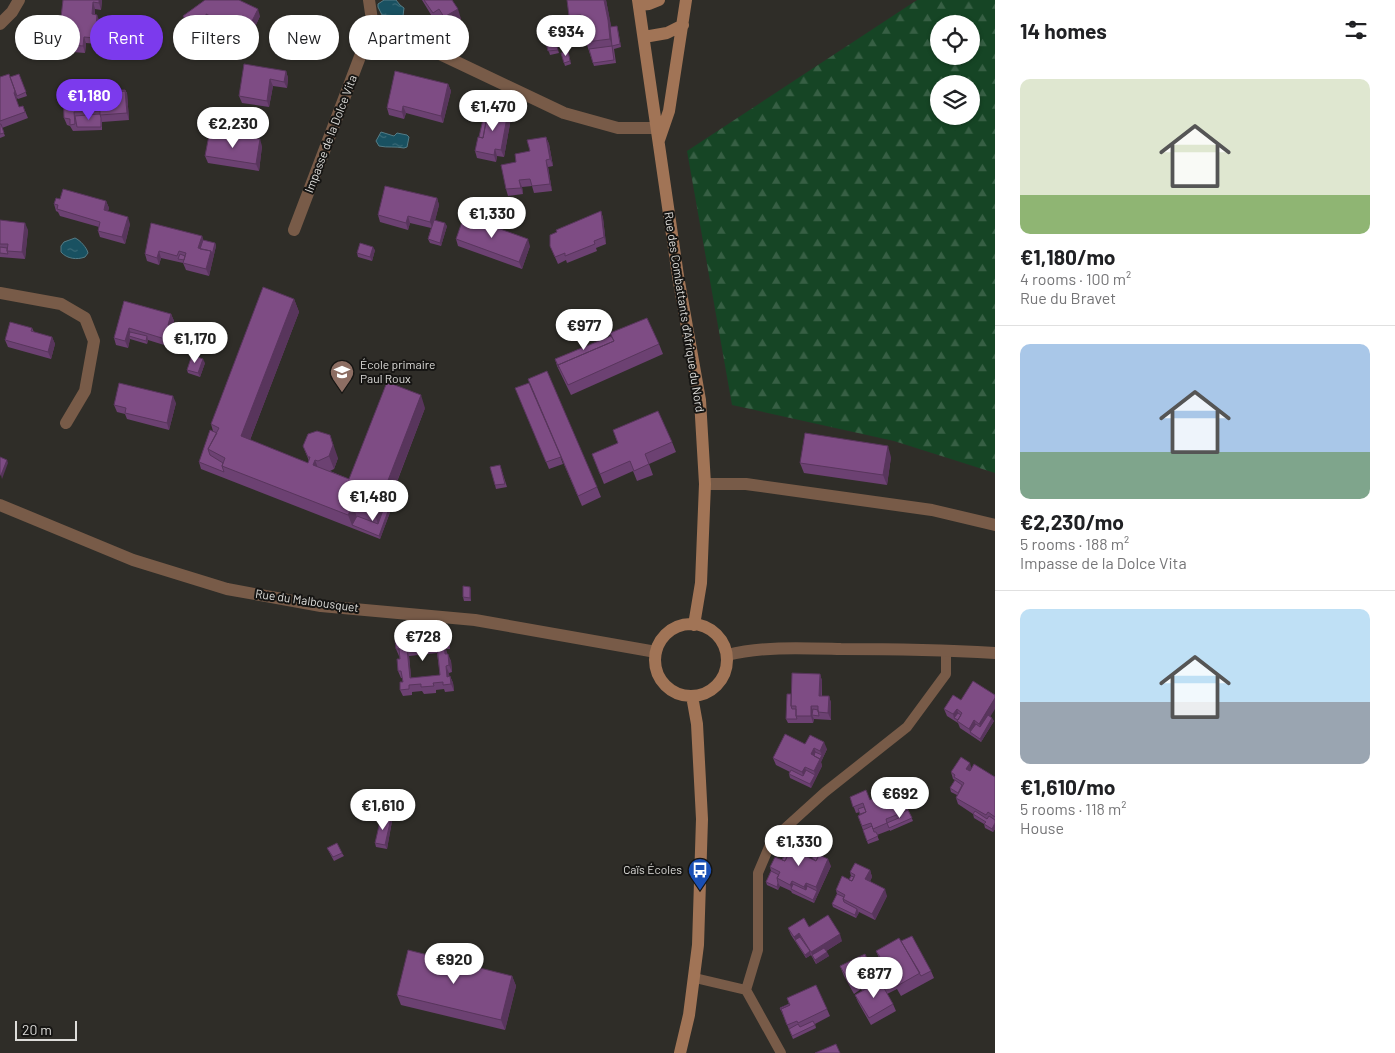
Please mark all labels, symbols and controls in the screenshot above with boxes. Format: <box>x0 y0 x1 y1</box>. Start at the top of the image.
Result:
chip: Buy <box>15 15 80 60</box>
chip: Rent <box>90 15 163 60</box>
chip: Filters <box>173 15 259 60</box>
chip: New <box>269 15 339 60</box>
chip: Apartment <box>349 15 469 60</box>
pin: €934 <box>536 15 596 57</box>
map controls <box>930 15 980 125</box>
button: locate <box>930 15 980 65</box>
icon: filters <box>1342 16 1370 44</box>
text: 14 homes <box>1020 18 1107 43</box>
text: €934 <box>548 21 584 40</box>
street label: Impasse de la Dolce Vita <box>301 73 359 194</box>
button: layers <box>930 75 980 125</box>
pin: €1,180 <box>48 78 130 121</box>
text: €1,180 <box>67 85 111 104</box>
pin: €1,470 <box>452 90 534 132</box>
text: €1,470 <box>470 96 516 115</box>
pin: €2,230 <box>192 106 274 149</box>
icon: home <box>1150 111 1240 201</box>
text: €2,230 <box>208 113 258 132</box>
pin: €1,330 <box>451 196 533 239</box>
text: €1,330 <box>469 203 515 222</box>
street label: Rue des Combattants d'Afrique du Nord <box>662 211 708 413</box>
text: €1,180/mo <box>1020 244 1116 269</box>
text: 4 rooms · 100 m² <box>1020 269 1131 288</box>
text: Rue du Bravet <box>1020 288 1116 307</box>
pin: €977 <box>554 308 614 351</box>
text: €977 <box>567 315 601 334</box>
pin: €1,170 <box>154 322 236 364</box>
text: €1,170 <box>174 328 216 347</box>
place label: École primaire Paul Roux <box>360 357 435 385</box>
school or university icon: École primaire Paul Roux <box>329 359 355 393</box>
icon: home <box>1150 377 1240 467</box>
pin: €1,480 <box>332 480 414 522</box>
text: €1,480 <box>349 486 397 505</box>
text: €2,230/mo <box>1020 509 1124 534</box>
text: 5 rooms · 188 m² <box>1020 534 1129 553</box>
text: Impasse de la Dolce Vita <box>1020 553 1187 572</box>
street label: Rue du Malbousquet <box>254 586 360 614</box>
pin: €728 <box>393 620 453 662</box>
text: €728 <box>405 626 441 645</box>
icon: home <box>1150 642 1240 732</box>
text: €1,610/mo <box>1020 774 1115 799</box>
pin: €692 <box>870 776 930 819</box>
text: €692 <box>882 783 918 802</box>
pin: €1,610 <box>342 788 424 831</box>
text: €1,610 <box>361 795 405 814</box>
text: 5 rooms · 118 m² <box>1020 799 1127 818</box>
text: House <box>1020 818 1064 837</box>
pin: €1,330 <box>758 824 840 867</box>
text: €1,330 <box>776 831 822 850</box>
bus stop icon: Caïs Écoles <box>687 857 713 891</box>
place label: Caïs Écoles <box>623 862 682 876</box>
pin: €920 <box>424 942 484 985</box>
text: €920 <box>436 949 472 968</box>
pin: €877 <box>844 956 904 999</box>
text: €877 <box>857 963 891 982</box>
scale bar <box>15 1018 78 1041</box>
text: 20 m <box>22 1021 52 1038</box>

